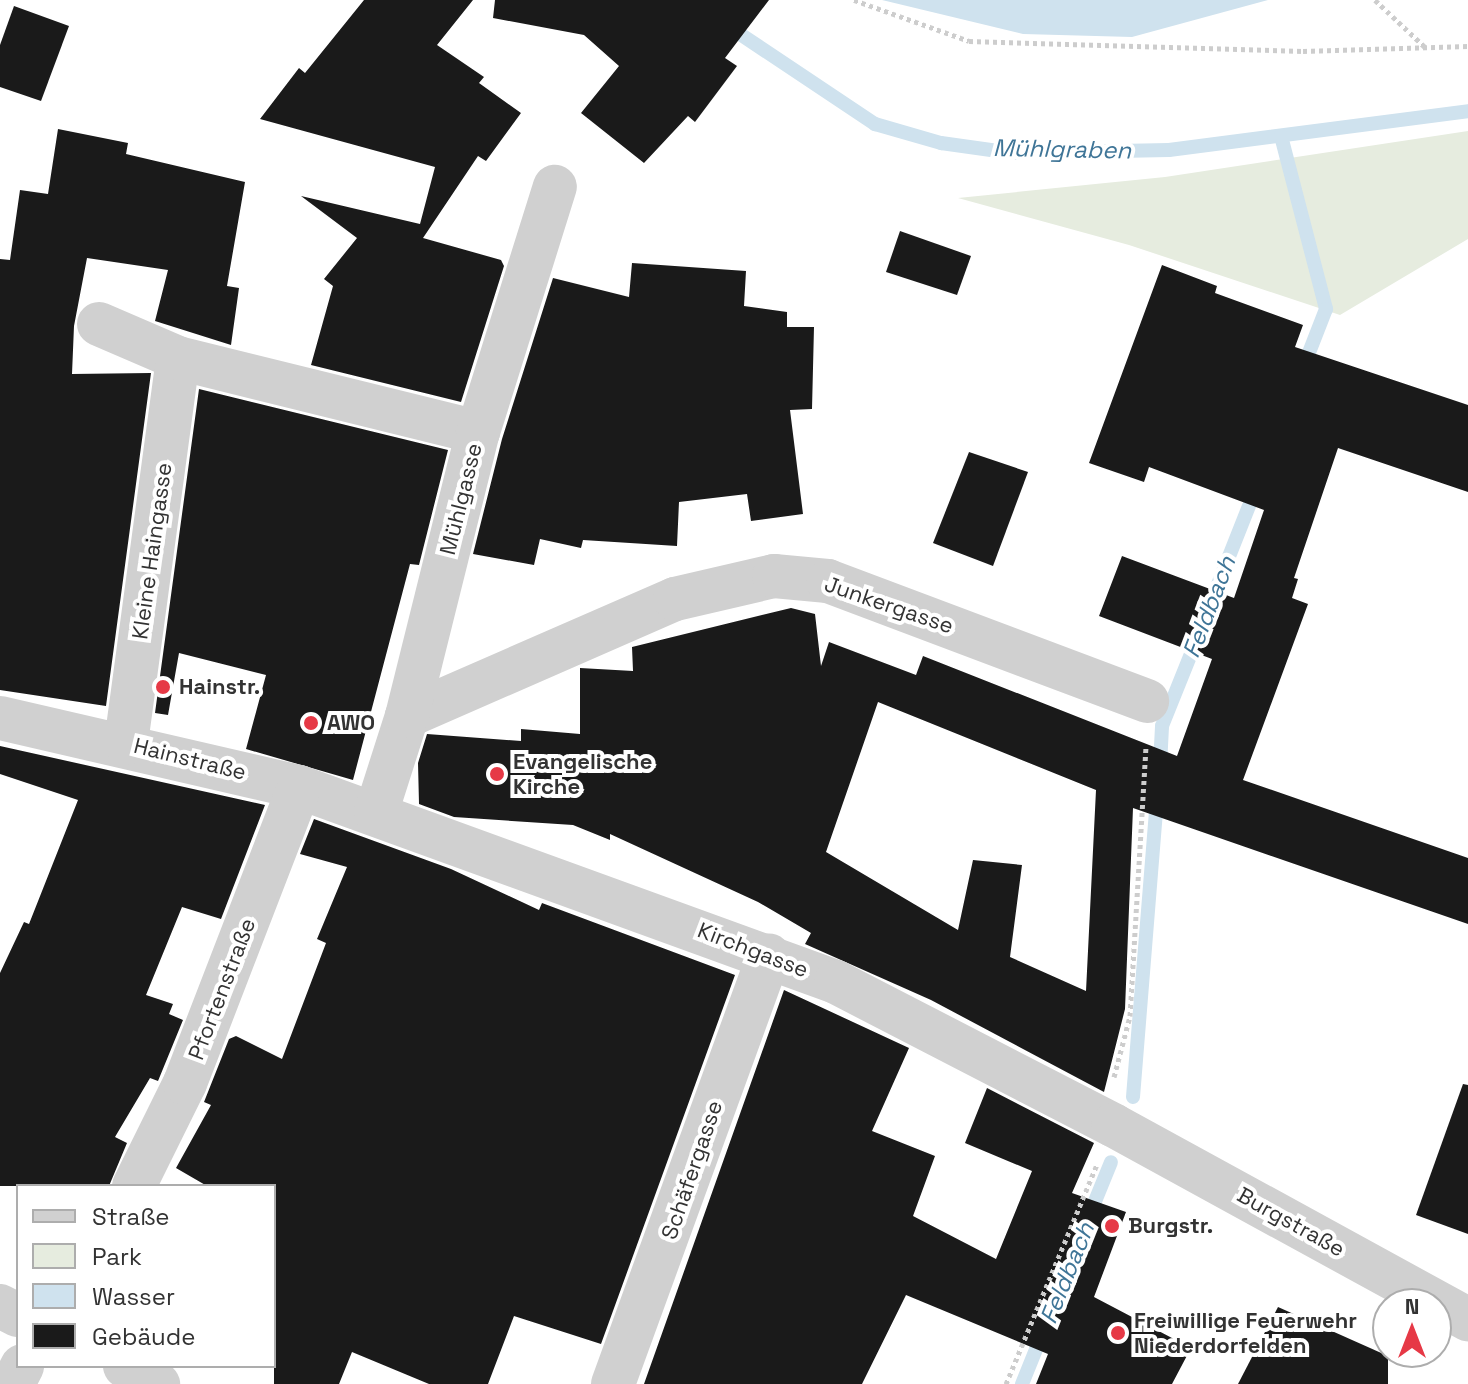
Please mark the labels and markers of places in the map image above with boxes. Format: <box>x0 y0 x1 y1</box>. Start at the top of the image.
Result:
place label: Hainstr. <box>179 674 260 700</box>
marker: Hainstr. <box>154 678 172 696</box>
place label: AWO <box>327 710 375 736</box>
marker: AWO <box>302 714 320 732</box>
place label: Evangelische Kirche <box>513 748 652 800</box>
marker: Evangelische Kirche <box>488 765 506 783</box>
place label: Burgstr. <box>1128 1213 1213 1239</box>
marker: Burgstr. <box>1103 1217 1121 1235</box>
place label: Freiwillige Feuerwehr Niederdorfelden <box>1134 1307 1357 1358</box>
marker: Freiwillige Feuerwehr Niederdorfelden <box>1109 1324 1127 1342</box>

